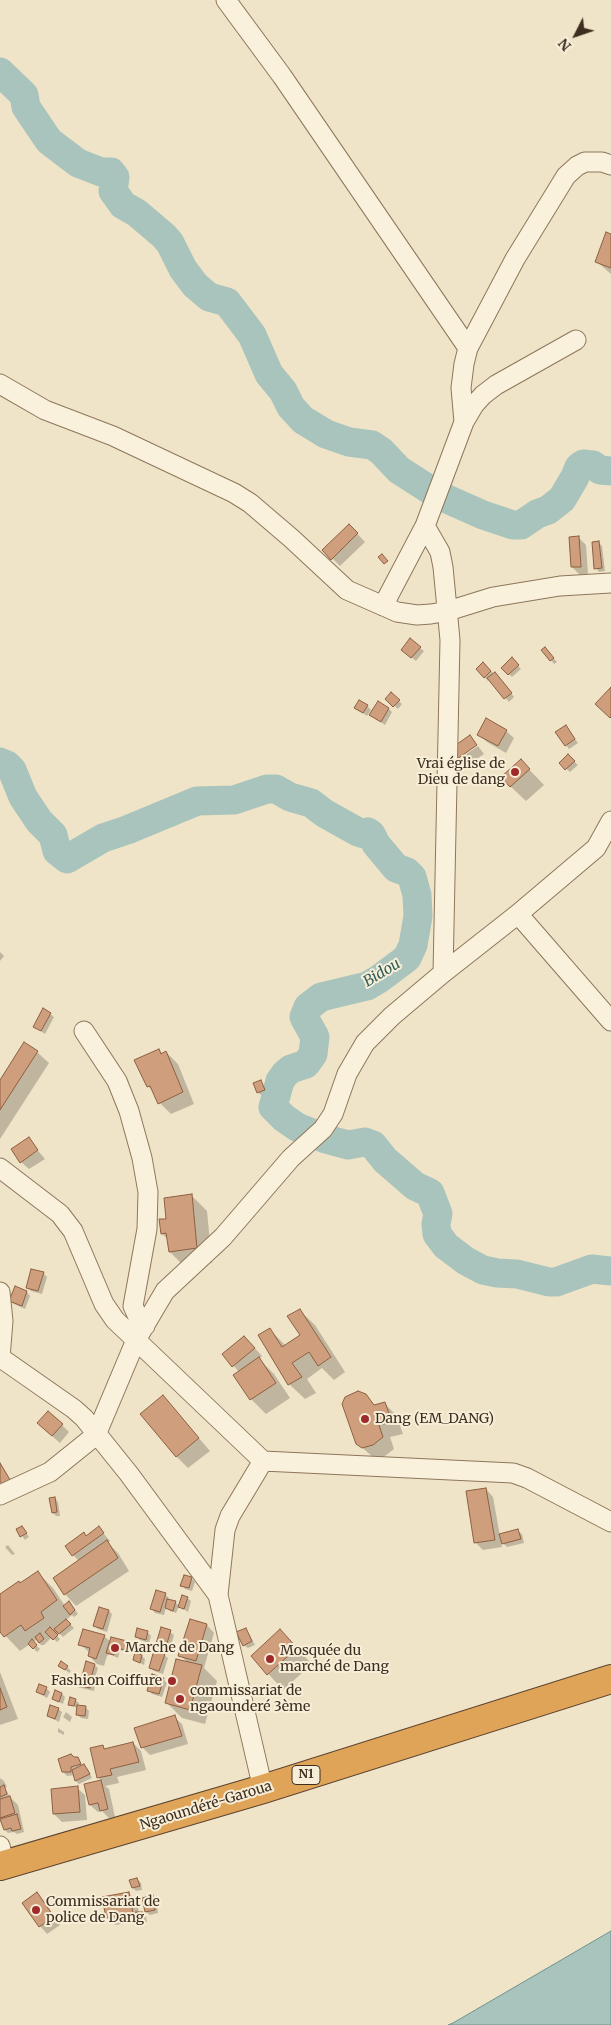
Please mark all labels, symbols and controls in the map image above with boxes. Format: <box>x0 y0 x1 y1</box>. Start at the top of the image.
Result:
north arrow <box>551 10 601 60</box>
text: N <box>554 35 575 55</box>
place label: Vrai église de Dieu de dang <box>417 756 505 789</box>
marker: Vrai église de Dieu de dang <box>509 766 521 778</box>
water label: Bidou <box>360 955 404 991</box>
place label: Dang (EM_DANG) <box>375 1411 494 1427</box>
marker: Dang (EM_DANG) <box>359 1413 371 1425</box>
place label: Marche de Dang <box>125 1640 234 1656</box>
marker: Marche de Dang <box>109 1642 121 1654</box>
place label: Mosquée du marché de Dang <box>280 1643 389 1675</box>
marker: Mosquée du marché de Dang <box>264 1653 276 1665</box>
place label: Fashion Coiffure <box>51 1673 162 1689</box>
marker: Fashion Coiffure <box>166 1675 178 1687</box>
place label: commissariat de ngaounderé 3ème <box>190 1683 310 1715</box>
marker: commissariat de ngaounderé 3ème <box>174 1693 186 1705</box>
road number: N1 <box>292 1766 320 1784</box>
street label: Ngaoundéré-Garoua <box>138 1778 274 1834</box>
place label: Commissariat de police de Dang <box>46 1894 160 1926</box>
marker: Commissariat de police de Dang <box>30 1904 42 1916</box>

